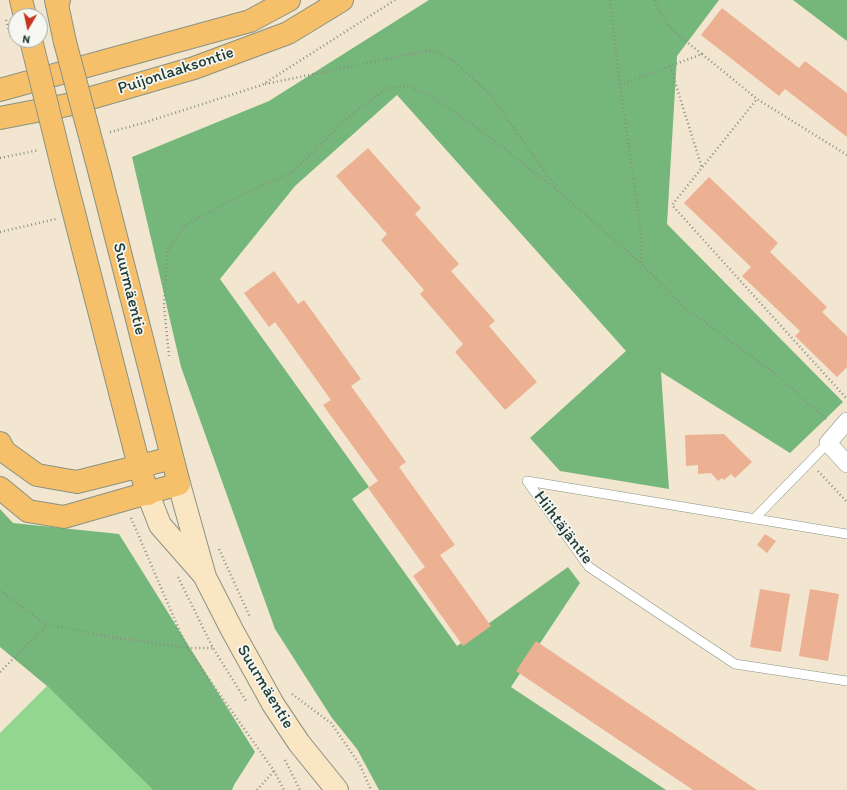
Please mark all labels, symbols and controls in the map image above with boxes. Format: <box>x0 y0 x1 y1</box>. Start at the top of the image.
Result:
north arrow <box>8 8 48 48</box>
text: N <box>22 32 31 46</box>
street label: Puijonlaaksontie <box>115 43 237 99</box>
street label: Suurmäentie <box>108 241 150 337</box>
street label: Hiihtäjäntie <box>529 487 597 569</box>
street label: Suurmäentie <box>232 641 298 733</box>

